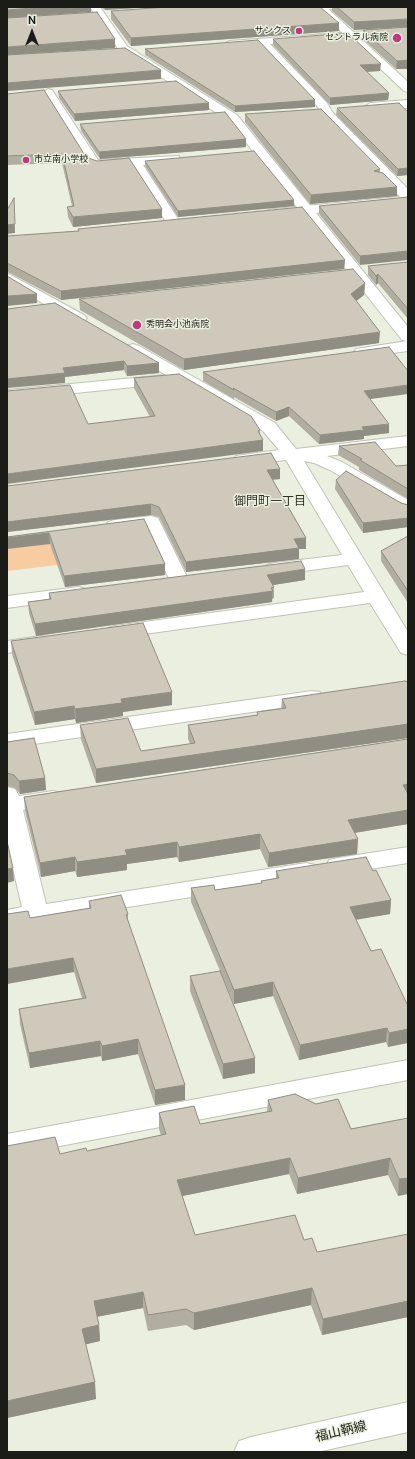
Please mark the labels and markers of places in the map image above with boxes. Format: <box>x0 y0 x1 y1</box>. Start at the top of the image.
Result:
place label: サンクス <box>255 26 291 36</box>
marker: サンクス <box>294 26 304 36</box>
marker: セントラル病院 <box>391 32 403 44</box>
place label: セントラル病院 <box>325 33 388 43</box>
marker: 市立南小学校 <box>21 155 31 165</box>
place label: 市立南小学校 <box>34 155 88 165</box>
marker: 秀明会小池病院 <box>131 319 143 331</box>
place label: 秀明会小池病院 <box>146 320 209 330</box>

